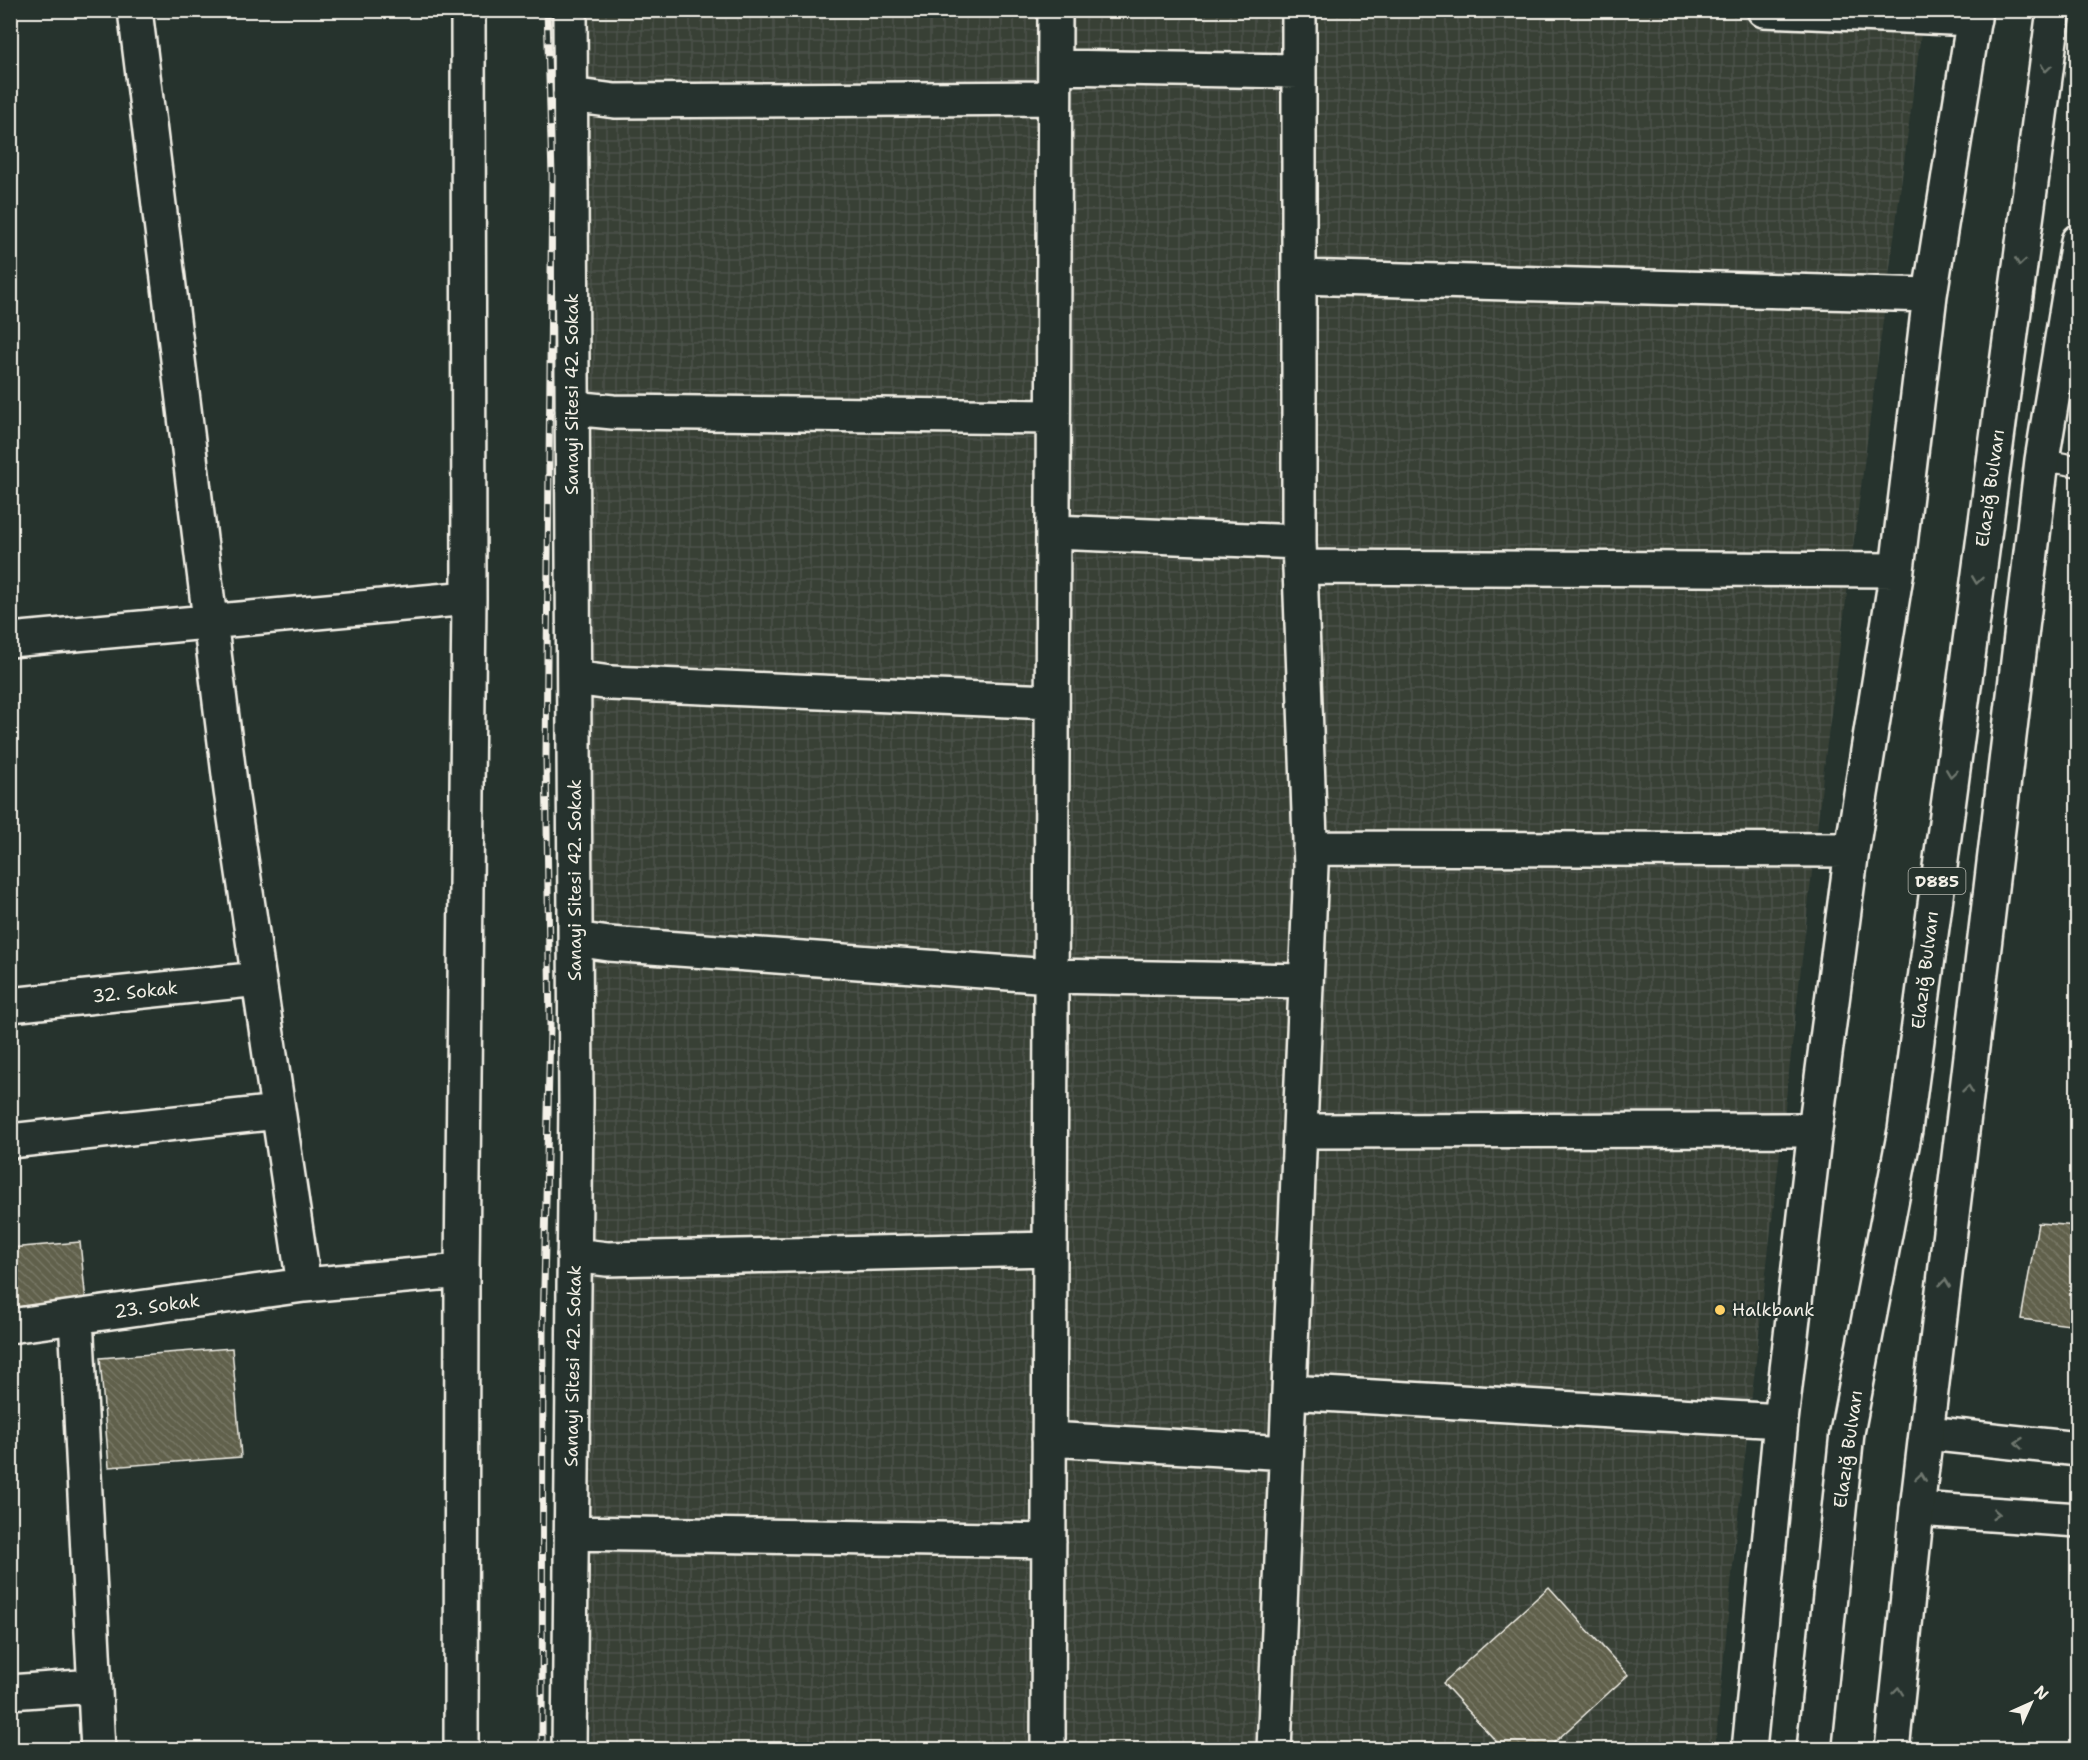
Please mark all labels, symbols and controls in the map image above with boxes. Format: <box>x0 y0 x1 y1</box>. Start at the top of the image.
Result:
one-way arrow <box>2041 64 2053 73</box>
one-way arrow <box>2015 257 2027 266</box>
street label: Sanayi Sitesi 42. Sokak <box>560 293 584 495</box>
street label: Elazığ Bulvarı <box>1970 427 2010 549</box>
one-way arrow <box>1972 575 1984 584</box>
one-way arrow <box>1946 768 1958 778</box>
street label: Sanayi Sitesi 42. Sokak <box>563 779 587 981</box>
road number: D885 <box>1908 868 1966 894</box>
street label: Elazığ Bulvarı <box>1906 909 1944 1031</box>
street label: 32. Sokak <box>91 976 179 1008</box>
one-way arrow <box>1961 1085 1973 1094</box>
street label: Sanayi Sitesi 42. Sokak <box>559 1265 587 1467</box>
one-way arrow <box>1938 1278 1951 1288</box>
street label: 23. Sokak <box>113 1288 201 1324</box>
place label: Halkbank <box>1732 1298 1815 1322</box>
marker: Halkbank <box>1713 1303 1727 1317</box>
street label: Elazığ Bulvarı <box>1828 1388 1868 1510</box>
one-way arrow <box>2015 1437 2024 1450</box>
one-way arrow <box>1915 1472 1927 1481</box>
one-way arrow <box>1992 1508 2001 1521</box>
north arrow <box>2001 1673 2061 1733</box>
text: N <box>2029 1681 2053 1705</box>
one-way arrow <box>1891 1687 1904 1696</box>

